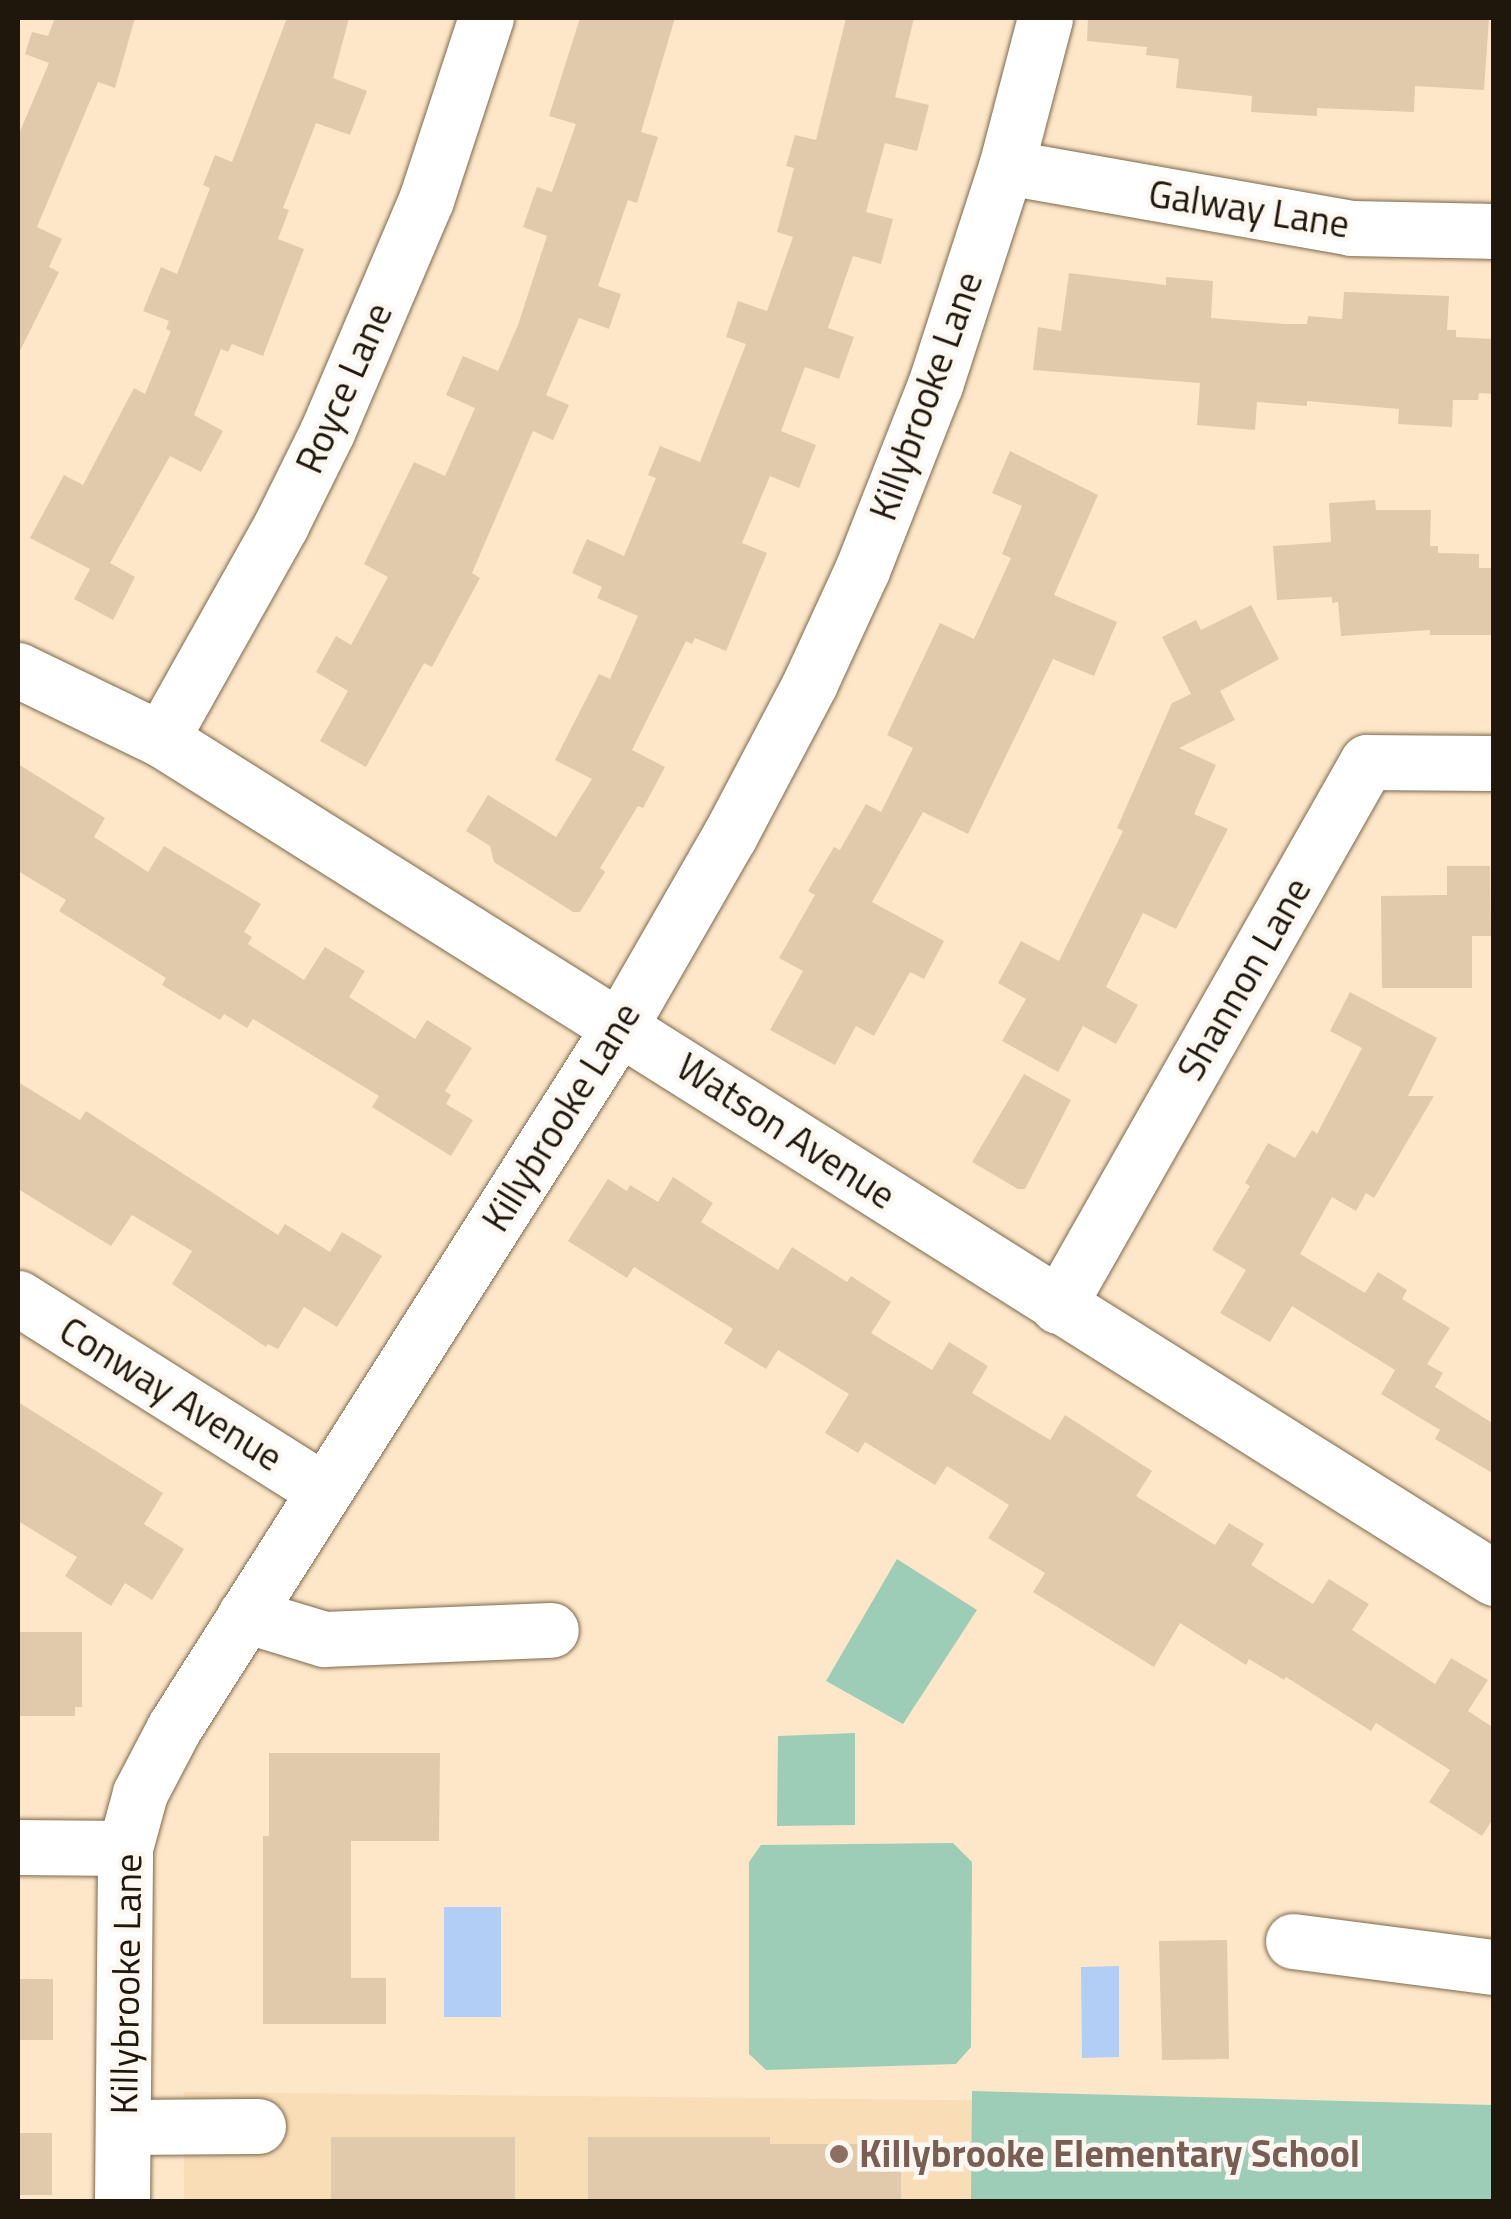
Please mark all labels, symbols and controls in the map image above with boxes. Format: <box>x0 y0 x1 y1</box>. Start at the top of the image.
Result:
street label: Galway Lane <box>1145 171 1353 247</box>
street label: Killybrooke Lane <box>860 266 992 526</box>
street label: Royce Lane <box>286 296 402 480</box>
street label: Shannon Lane <box>1168 870 1320 1088</box>
street label: Killybrooke Lane <box>473 994 649 1240</box>
street label: Watson Avenue <box>668 1044 904 1218</box>
street label: Conway Avenue <box>51 1307 291 1481</box>
street label: Killybrooke Lane <box>101 1853 151 2115</box>
place label: Killybrooke Elementary School <box>859 2131 1360 2177</box>
marker: Killybrooke Elementary School <box>828 2143 850 2165</box>

